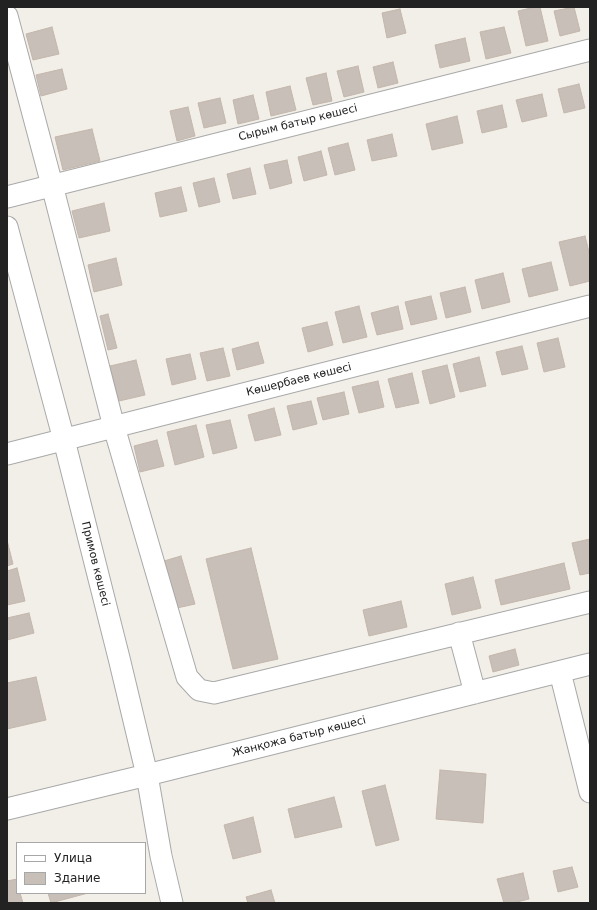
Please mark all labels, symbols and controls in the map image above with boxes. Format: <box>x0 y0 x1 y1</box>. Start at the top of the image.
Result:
street label: Сырым батыр көшесі <box>237 102 359 144</box>
street label: Көшербаев көшесі <box>245 361 353 399</box>
street label: Примов көшесі <box>78 520 112 608</box>
street label: Жанқожа батыр көшесі <box>231 714 367 760</box>
legend <box>16 842 146 894</box>
text: Улица <box>54 851 92 865</box>
text: Здание <box>54 871 100 885</box>

